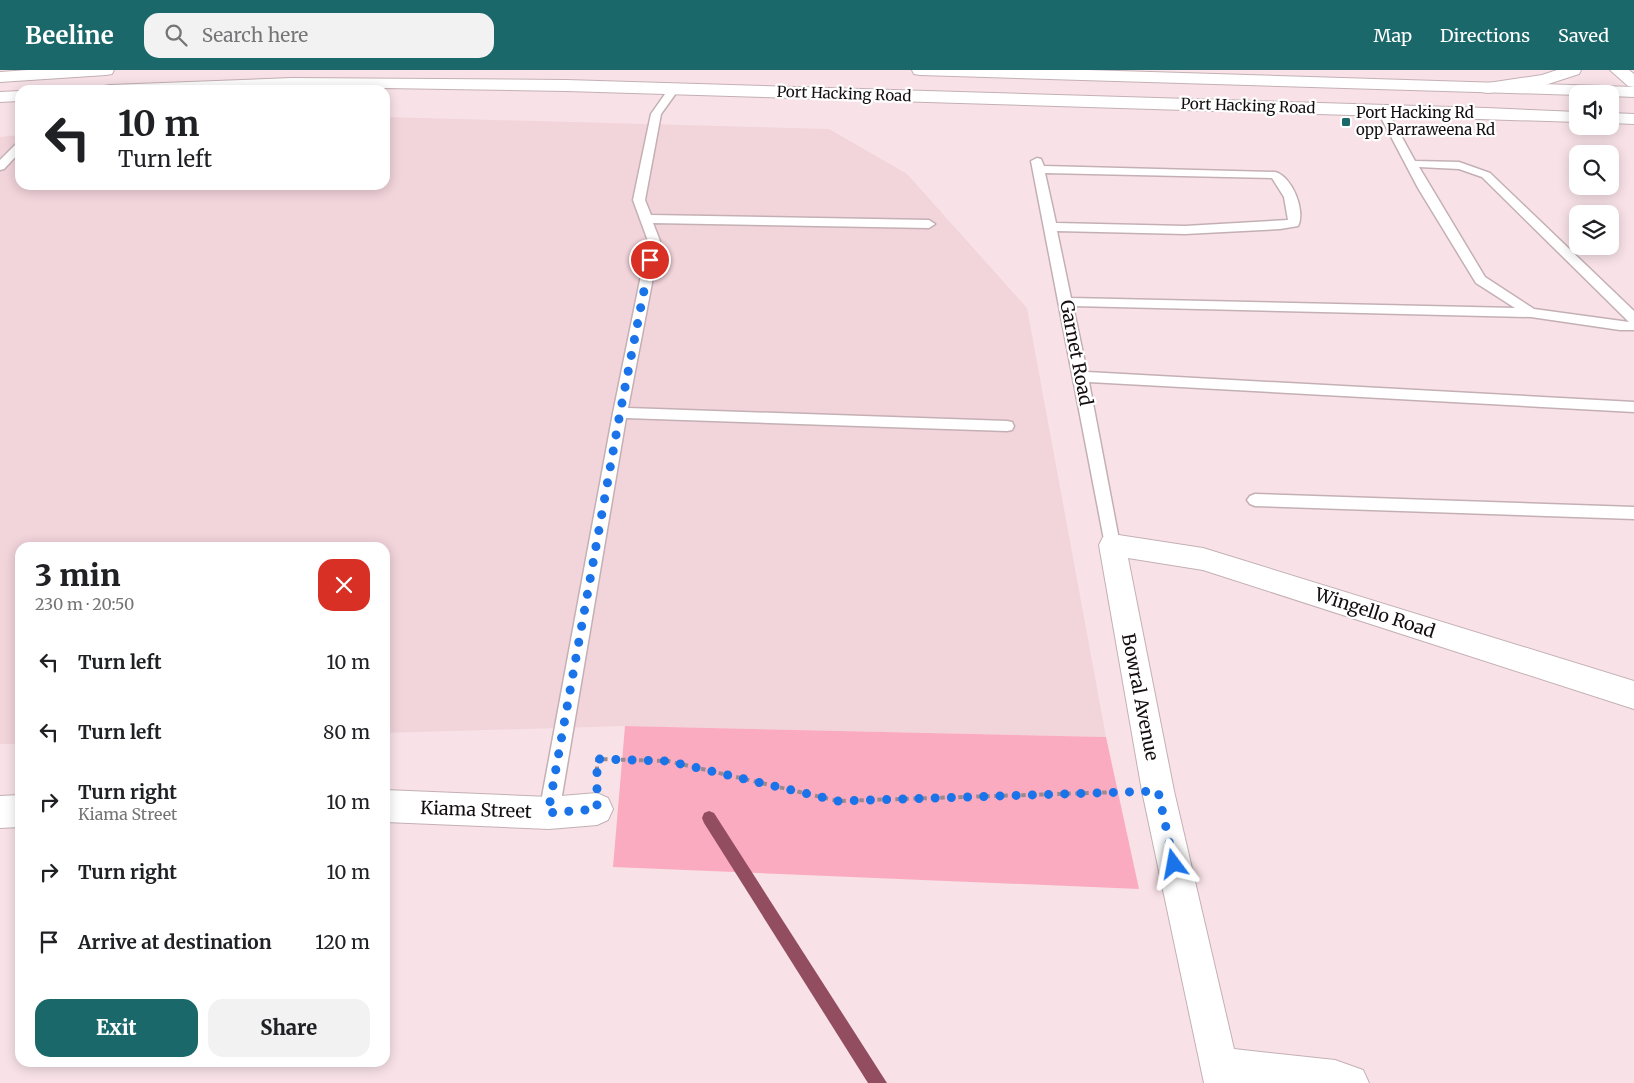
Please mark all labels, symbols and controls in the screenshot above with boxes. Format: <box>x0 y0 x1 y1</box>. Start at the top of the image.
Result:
search box <box>144 13 494 58</box>
text: Beeline <box>25 20 114 51</box>
icon: search <box>162 21 190 49</box>
text: Search here <box>202 23 308 47</box>
text: Map <box>1374 24 1412 47</box>
text: Directions <box>1440 24 1530 47</box>
text: Saved <box>1558 24 1609 47</box>
street label: Port Hacking Road <box>776 82 912 105</box>
map controls <box>1569 85 1619 255</box>
button: sound <box>1569 85 1619 135</box>
street label: Port Hacking Road <box>1180 94 1316 117</box>
text: 10 m <box>118 102 199 146</box>
place label: Port Hacking Rd opp Parraweena Rd <box>1356 103 1495 139</box>
icon: left <box>35 105 100 170</box>
marker: Port Hacking Rd opp Parraweena Rd <box>1340 116 1352 128</box>
text: Turn left <box>118 145 212 173</box>
button: search <box>1569 145 1619 195</box>
button: layers <box>1569 205 1619 255</box>
pin <box>629 239 671 281</box>
icon: arrive <box>636 246 664 274</box>
street label: Garnet Road <box>1055 298 1098 408</box>
text: 3 min <box>35 556 120 594</box>
button: close <box>318 559 370 611</box>
street label: Wingello Road <box>1311 582 1438 643</box>
text: 230 m · 20:50 <box>35 594 134 614</box>
street label: Bowral Avenue <box>1117 631 1164 762</box>
icon: left <box>35 648 63 676</box>
text: Turn left <box>78 650 162 674</box>
text: 10 m <box>327 650 370 674</box>
icon: left <box>35 718 63 746</box>
text: Turn left <box>78 720 162 744</box>
text: 80 m <box>323 720 370 744</box>
text: Turn right <box>78 780 177 804</box>
icon: right <box>35 788 63 816</box>
text: 10 m <box>327 790 370 814</box>
street label: Kiama Street <box>420 796 532 823</box>
text: Kiama Street <box>78 804 177 824</box>
position arrow <box>1147 837 1199 889</box>
icon: right <box>35 858 63 886</box>
text: Turn right <box>78 860 177 884</box>
text: 10 m <box>327 860 370 884</box>
icon: arrive <box>35 928 63 956</box>
text: Arrive at destination <box>78 930 272 954</box>
text: 120 m <box>315 930 370 954</box>
button: Exit <box>35 999 198 1057</box>
button: Share <box>208 999 370 1057</box>

